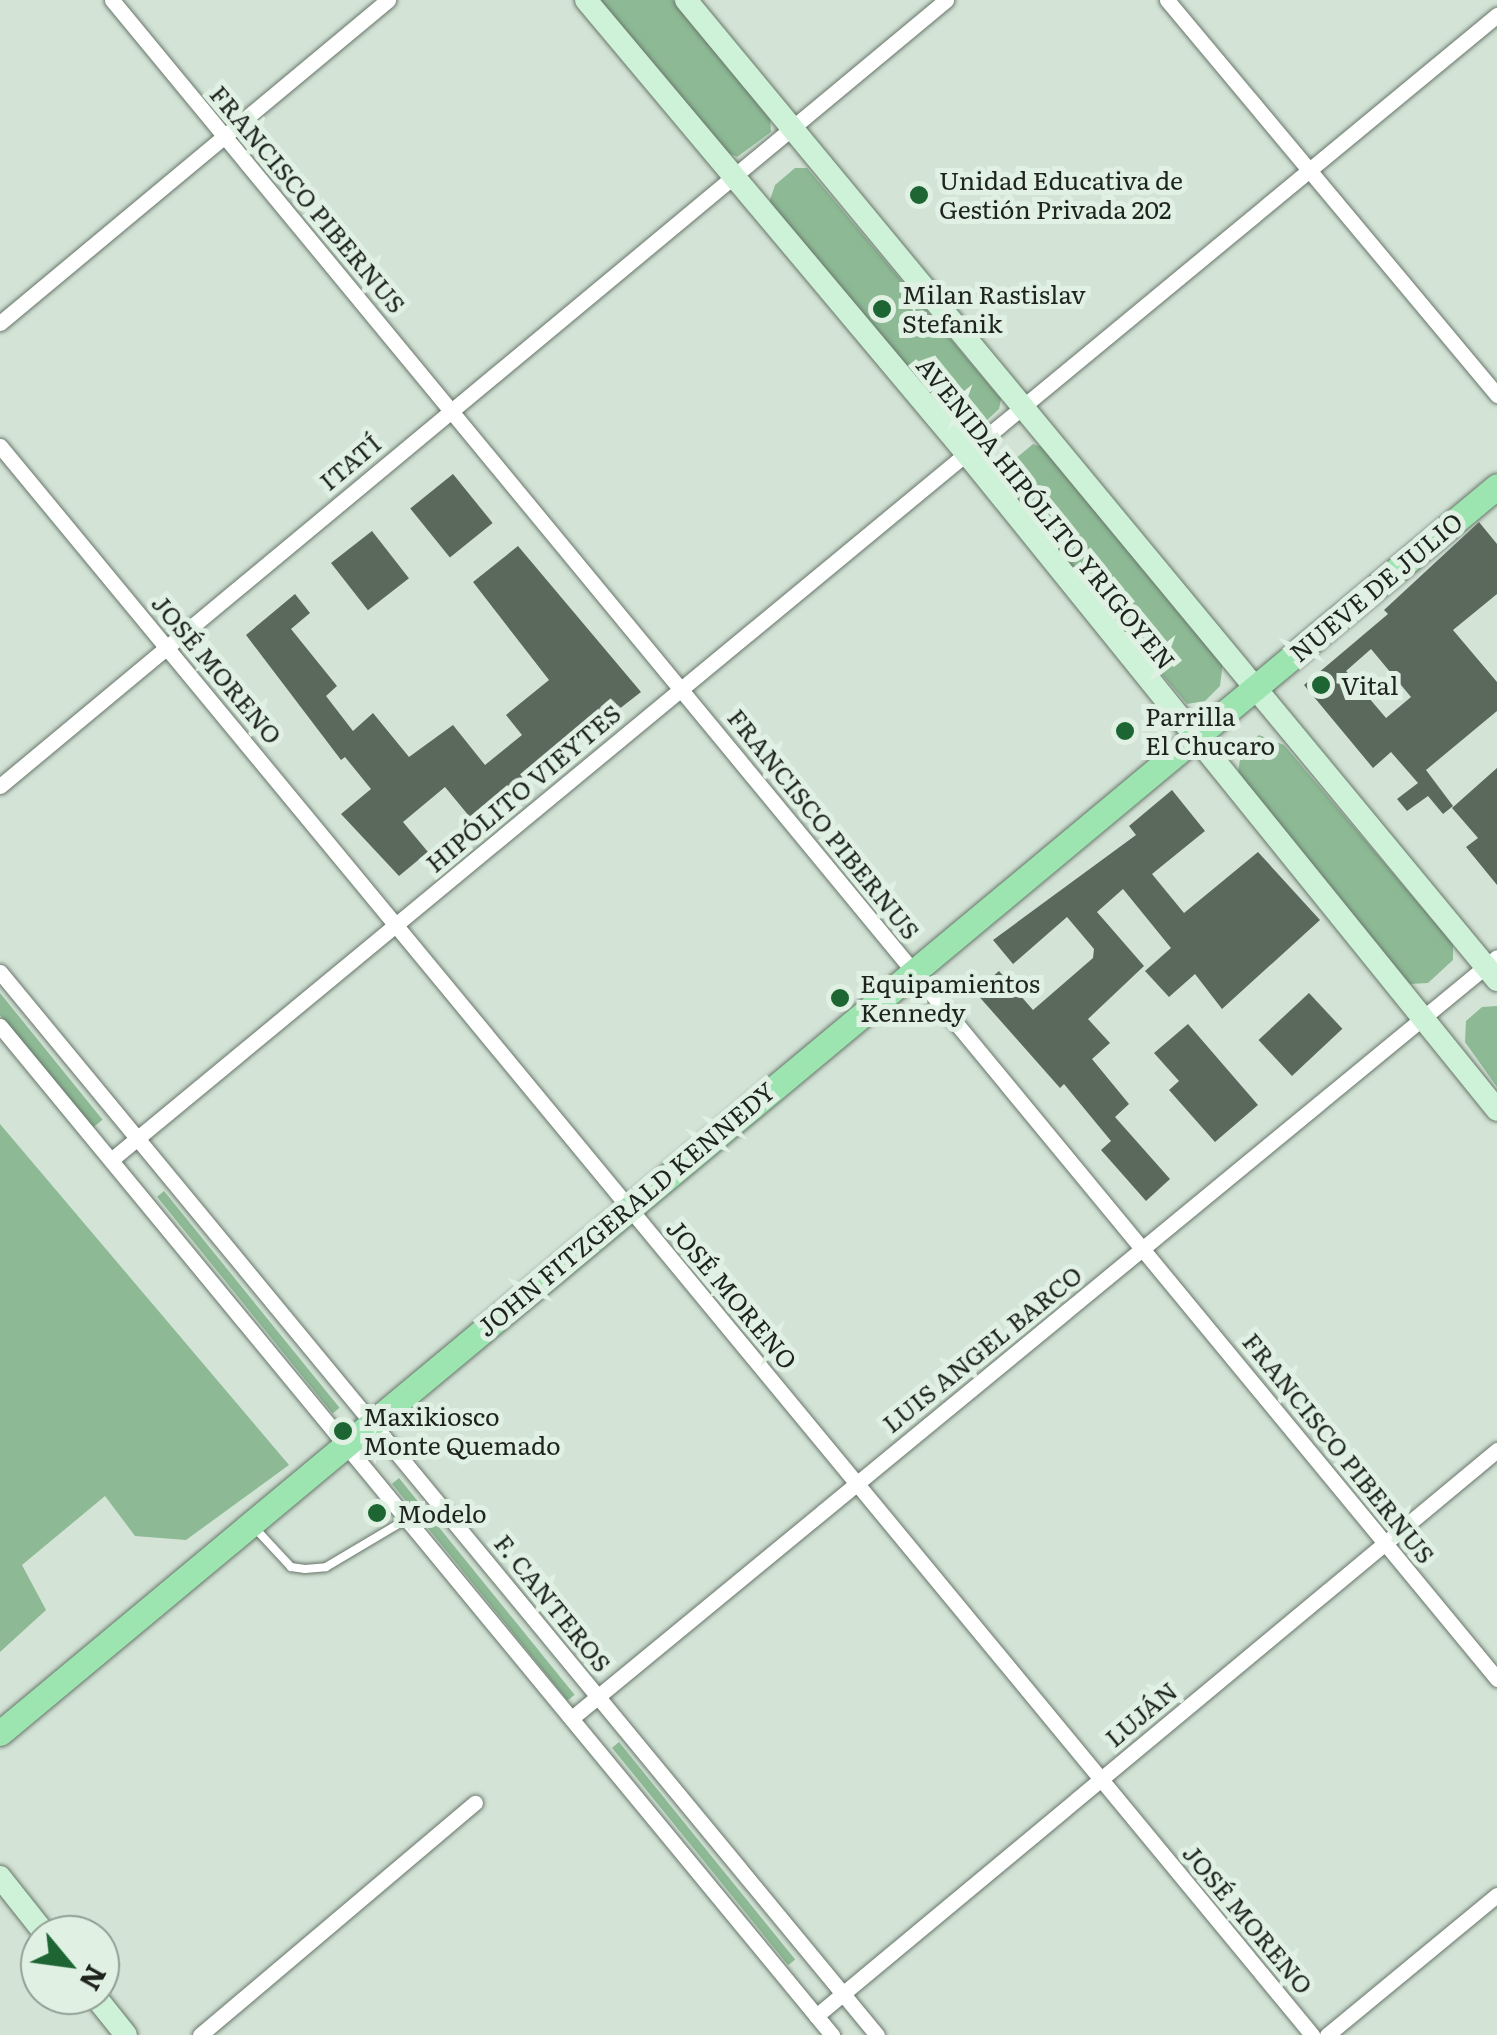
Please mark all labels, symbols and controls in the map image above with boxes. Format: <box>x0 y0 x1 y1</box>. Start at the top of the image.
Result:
street label: FRANCISCO PIBERNUS <box>204 79 412 319</box>
place label: Unidad Educativa de Gestión Privada 202 <box>939 166 1183 225</box>
marker: Unidad Educativa de Gestión Privada 202 <box>908 184 930 206</box>
place label: Milan Rastislav Stefanik <box>902 280 1086 339</box>
marker: Milan Rastislav Stefanik <box>871 298 893 320</box>
street label: AVENIDA HIPÓLITO YRIGOYEN <box>911 351 1181 675</box>
street label: ITATÍ <box>313 428 387 496</box>
street label: NUEVE DE JULIO <box>1284 506 1468 668</box>
street label: JOSÉ MORENO <box>146 588 288 750</box>
place label: Vital <box>1341 670 1398 700</box>
marker: Vital <box>1310 674 1332 696</box>
street label: HIPÓLITO VIEYTES <box>420 698 626 878</box>
place label: Parrilla El Chucaro <box>1145 702 1275 761</box>
street label: FRANCISCO PIBERNUS <box>722 703 926 945</box>
marker: Parrilla El Chucaro <box>1114 720 1136 742</box>
place label: Equipamientos Kennedy <box>860 969 1040 1028</box>
marker: Equipamientos Kennedy <box>829 987 851 1009</box>
street label: JOHN FITZGERALD KENNEDY <box>471 1076 781 1342</box>
street label: JOSÉ MORENO <box>661 1213 803 1375</box>
street label: LUIS ANGEL BARCO <box>876 1259 1088 1439</box>
street label: FRANCISCO PIBERNUS <box>1237 1327 1441 1569</box>
place label: Maxikiosco Monte Quemado <box>363 1402 561 1461</box>
marker: Maxikiosco Monte Quemado <box>332 1420 354 1442</box>
place label: Modelo <box>397 1498 487 1528</box>
marker: Modelo <box>366 1502 388 1524</box>
street label: F. CANTEROS <box>488 1528 618 1678</box>
street label: LUJÁN <box>1099 1675 1183 1753</box>
street label: JOSÉ MORENO <box>1177 1838 1319 2000</box>
north arrow <box>20 1915 120 2015</box>
text: N <box>70 1958 119 1999</box>

